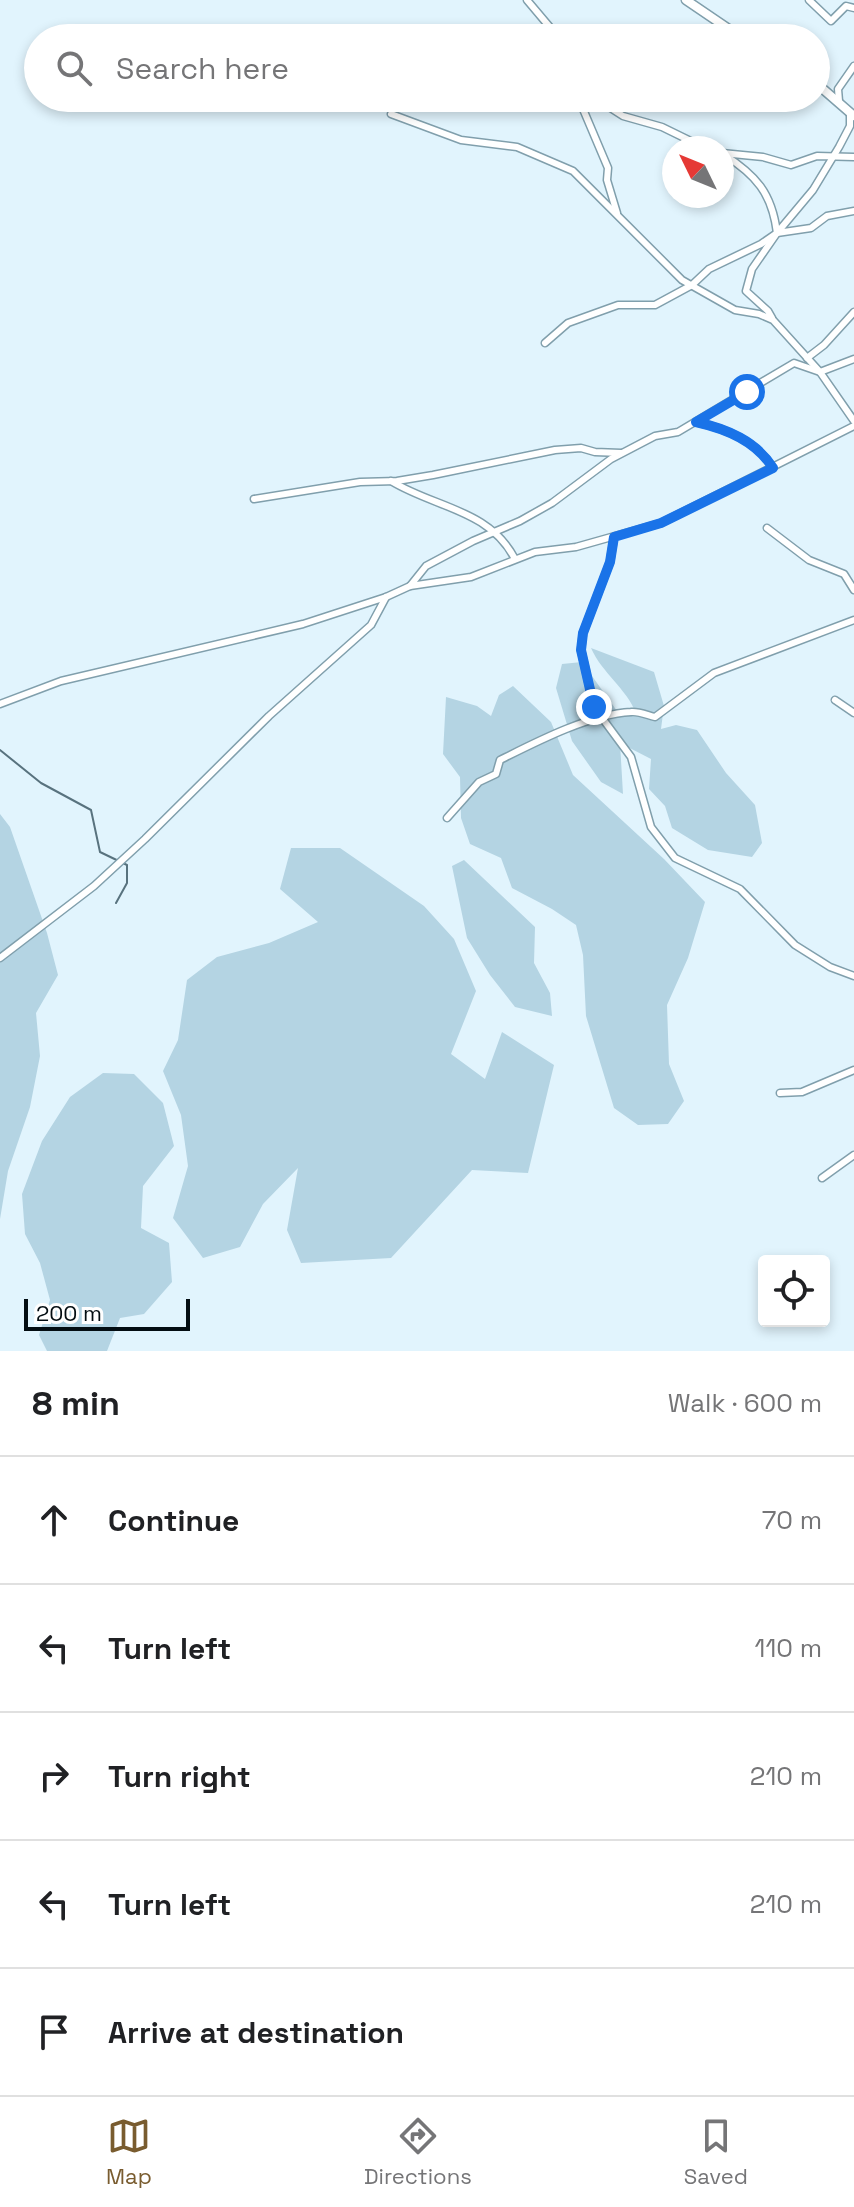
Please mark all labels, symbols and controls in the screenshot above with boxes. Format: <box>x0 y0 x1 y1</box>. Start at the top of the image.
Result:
search box <box>24 24 830 112</box>
icon: search <box>52 46 96 90</box>
text: Search here <box>116 49 289 88</box>
north arrow <box>662 136 734 208</box>
route start <box>729 374 765 410</box>
route end <box>576 689 612 725</box>
map controls <box>758 1255 830 1327</box>
button: locate <box>758 1255 830 1327</box>
scale bar <box>24 1295 190 1331</box>
text: 200 m <box>36 1299 102 1327</box>
text: 8 min <box>32 1382 120 1425</box>
text: Walk · 600 m <box>668 1386 822 1420</box>
icon: ahead <box>32 1498 76 1542</box>
text: Continue <box>108 1501 239 1540</box>
text: 70 m <box>762 1503 822 1537</box>
icon: left <box>32 1626 76 1670</box>
text: Turn left <box>108 1629 231 1668</box>
text: 110 m <box>755 1631 822 1665</box>
icon: right <box>32 1754 76 1798</box>
text: Turn right <box>108 1757 251 1796</box>
text: 210 m <box>750 1759 822 1793</box>
icon: left <box>32 1882 76 1926</box>
text: Turn left <box>108 1885 231 1924</box>
text: 210 m <box>750 1887 822 1921</box>
icon: arrive <box>32 2010 76 2054</box>
text: Arrive at destination <box>108 2013 404 2052</box>
tab: Map <box>106 2114 152 2190</box>
tab: Directions <box>364 2114 472 2190</box>
tab: Saved <box>684 2114 748 2190</box>

